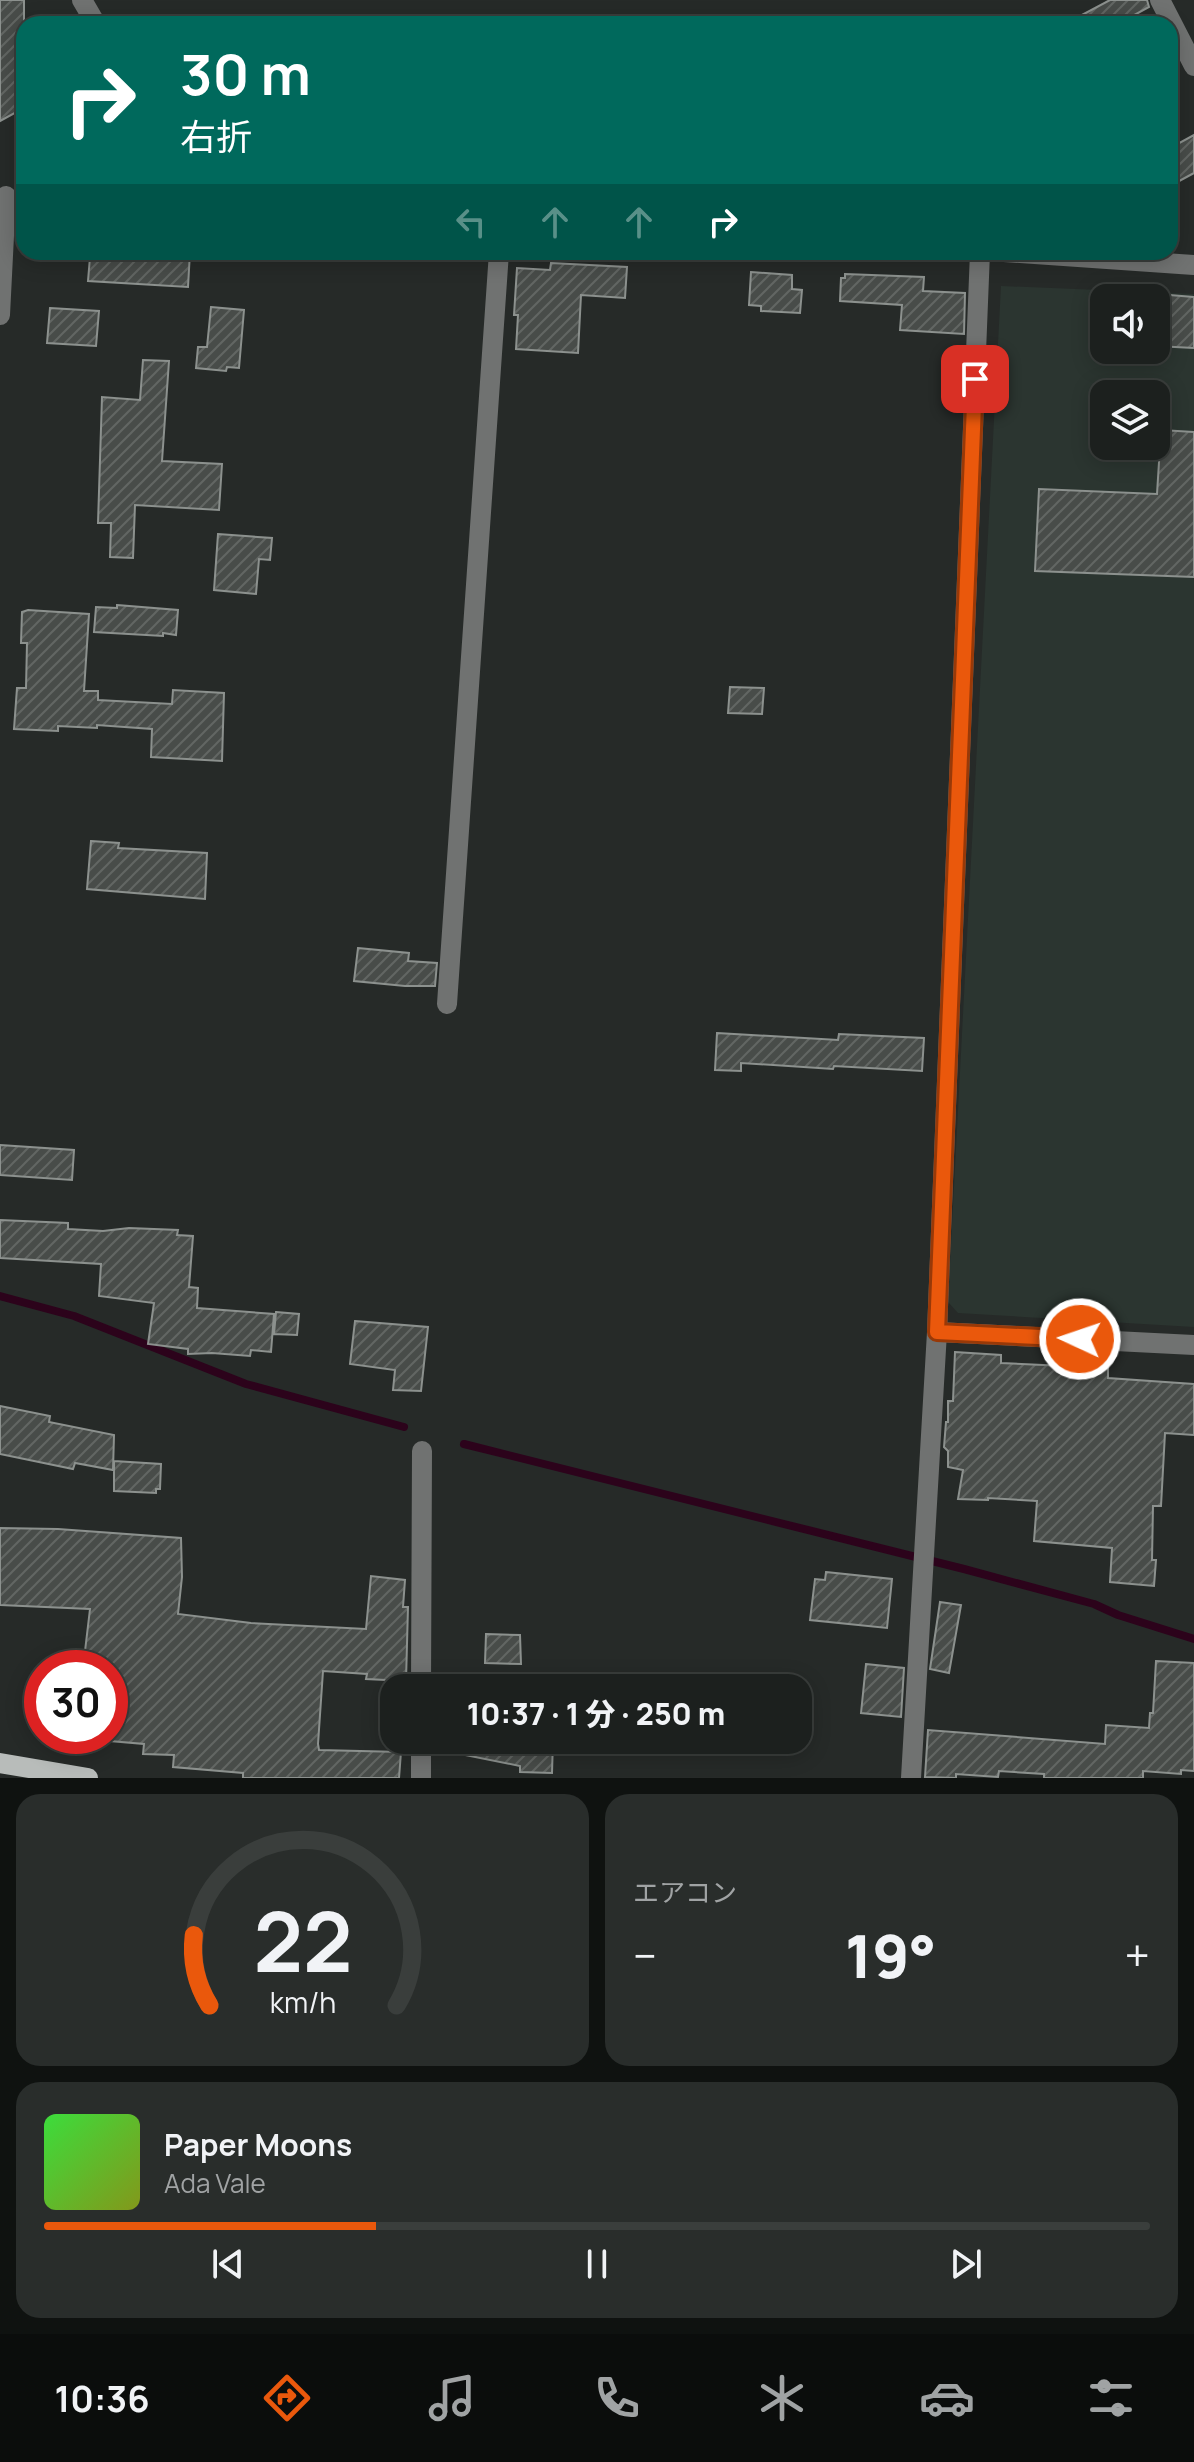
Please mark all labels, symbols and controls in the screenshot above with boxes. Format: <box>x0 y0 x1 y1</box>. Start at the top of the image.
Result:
text: 30 m <box>180 35 311 112</box>
icon: right <box>48 48 152 152</box>
text: 右折 <box>180 112 252 161</box>
icon: left <box>449 200 493 244</box>
icon: ahead <box>533 200 577 244</box>
icon: ahead <box>617 200 661 244</box>
icon: right <box>701 200 745 244</box>
map controls <box>1090 284 1170 460</box>
button: sound <box>1090 284 1170 364</box>
pin <box>941 345 1009 413</box>
icon: arrive <box>953 357 997 401</box>
button: layers <box>1090 380 1170 460</box>
position arrow <box>1038 1297 1122 1381</box>
speed limit sign: 30 <box>24 1650 128 1754</box>
text: 10:37 · 1 分 · 250 m <box>467 1693 725 1734</box>
text: エアコン <box>633 1874 737 1910</box>
text: 22 <box>253 1883 352 1997</box>
text: 19° <box>845 1914 936 1996</box>
text: − <box>633 1925 657 1985</box>
text: + <box>1125 1925 1150 1985</box>
text: km/h <box>269 1983 336 2022</box>
text: Paper Moons <box>164 2124 352 2165</box>
text: Ada Vale <box>164 2165 266 2201</box>
icon: previous <box>206 2242 250 2286</box>
icon: pause <box>575 2242 619 2286</box>
icon: next <box>944 2242 988 2286</box>
icon: directions <box>259 2370 315 2426</box>
icon: music <box>424 2370 480 2426</box>
icon: phone <box>589 2370 645 2426</box>
icon: climate <box>754 2370 810 2426</box>
icon: car <box>919 2370 975 2426</box>
icon: filters <box>1083 2370 1139 2426</box>
text: 10:36 <box>54 2374 150 2423</box>

